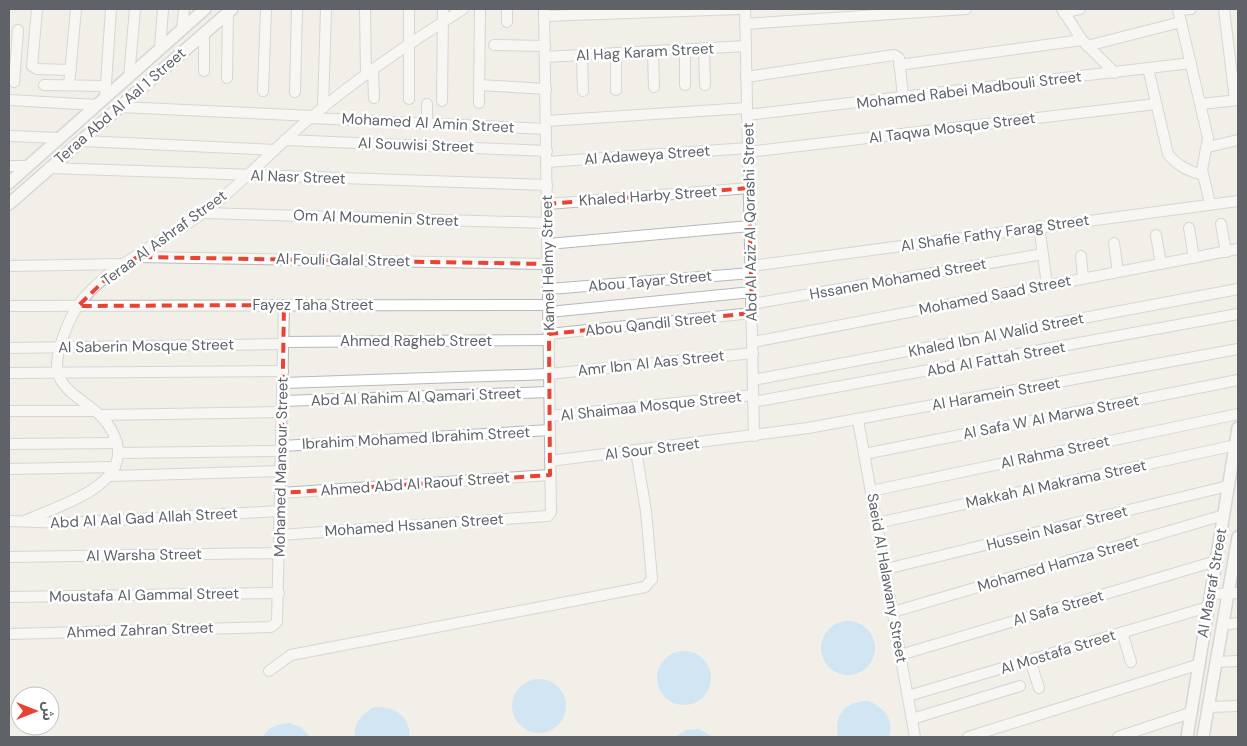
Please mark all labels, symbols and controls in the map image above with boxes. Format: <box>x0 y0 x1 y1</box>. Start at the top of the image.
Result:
street label: Al Hag Karam Street <box>575 38 715 66</box>
street label: Teraa Abd Al Aal 1 Street <box>50 43 190 169</box>
street label: Mohamed Rabei Madbouli Street <box>855 66 1083 114</box>
street label: Mohamed Al Amin Street <box>341 108 515 138</box>
street label: Al Taqwa Mosque Street <box>868 108 1036 148</box>
street label: Abd Al Aziz Al Qorashi Street <box>738 122 762 322</box>
street label: Al Souwisi Street <box>358 133 475 157</box>
street label: Al Adaweya Street <box>583 141 711 169</box>
street label: Al Nasr Street <box>250 165 346 189</box>
street label: Khaled Harby Street <box>578 181 718 211</box>
street label: Teraa Al Ashraf Street <box>97 186 231 290</box>
street label: Kamel Helmy Street <box>537 195 559 331</box>
street label: Om Al Moumenin Street <box>293 205 459 231</box>
street label: Al Shafie Fathy Farag Street <box>899 210 1091 256</box>
street label: Al Fouli Galal Street <box>276 249 410 271</box>
street label: Hssanen Mohamed Street <box>808 254 988 304</box>
street label: Abou Tayar Street <box>587 266 713 296</box>
street label: Mohamed Saad Street <box>917 270 1073 320</box>
street label: Fayez Taha Street <box>252 295 374 315</box>
street label: Abou Qandil Street <box>584 307 718 341</box>
street label: Khaled Ibn Al Walid Street <box>907 308 1086 362</box>
street label: Ahmed Ragheb Street <box>340 331 492 351</box>
street label: Al Saberin Mosque Street <box>58 334 234 358</box>
street label: Abd Al Fattah Street <box>925 337 1067 381</box>
street label: Amr Ibn Al Aas Street <box>577 345 726 381</box>
street label: Al Haramein Street <box>930 373 1062 415</box>
street label: Mohamed Mansour Street <box>269 377 293 557</box>
street label: Abd Al Rahim Al Qamari Street <box>310 383 522 411</box>
street label: Al Shaimaa Mosque Street <box>559 387 743 425</box>
street label: Al Safa W Al Marwa Street <box>961 390 1141 444</box>
street label: Ibrahim Mohamed Ibrahim Street <box>301 422 531 454</box>
street label: Al Rahma Street <box>999 431 1111 473</box>
street label: Al Sour Street <box>603 433 701 465</box>
street label: Makkah Al Makrama Street <box>964 455 1148 513</box>
street label: Ahmed Abd Al Raouf Street <box>320 467 511 501</box>
street label: Saeid Al Halawany Street <box>862 492 912 665</box>
street label: Hussein Nasar Street <box>984 501 1130 555</box>
street label: Abd Al Aal Gad Allah Street <box>50 503 239 533</box>
street label: Mohamed Hssanen Street <box>324 509 504 541</box>
street label: Al Masraf Street <box>1193 527 1231 639</box>
street label: Mohamed Hamza Street <box>975 531 1141 597</box>
street label: Al Warsha Street <box>86 544 202 566</box>
street label: Moustafa Al Gammal Street <box>49 583 239 607</box>
street label: Al Safa Street <box>1010 585 1106 631</box>
street label: Ahmed Zahran Street <box>66 617 214 643</box>
street label: Al Mostafa Street <box>998 625 1118 679</box>
north arrow <box>10 686 60 736</box>
text: ش <box>39 701 57 721</box>

